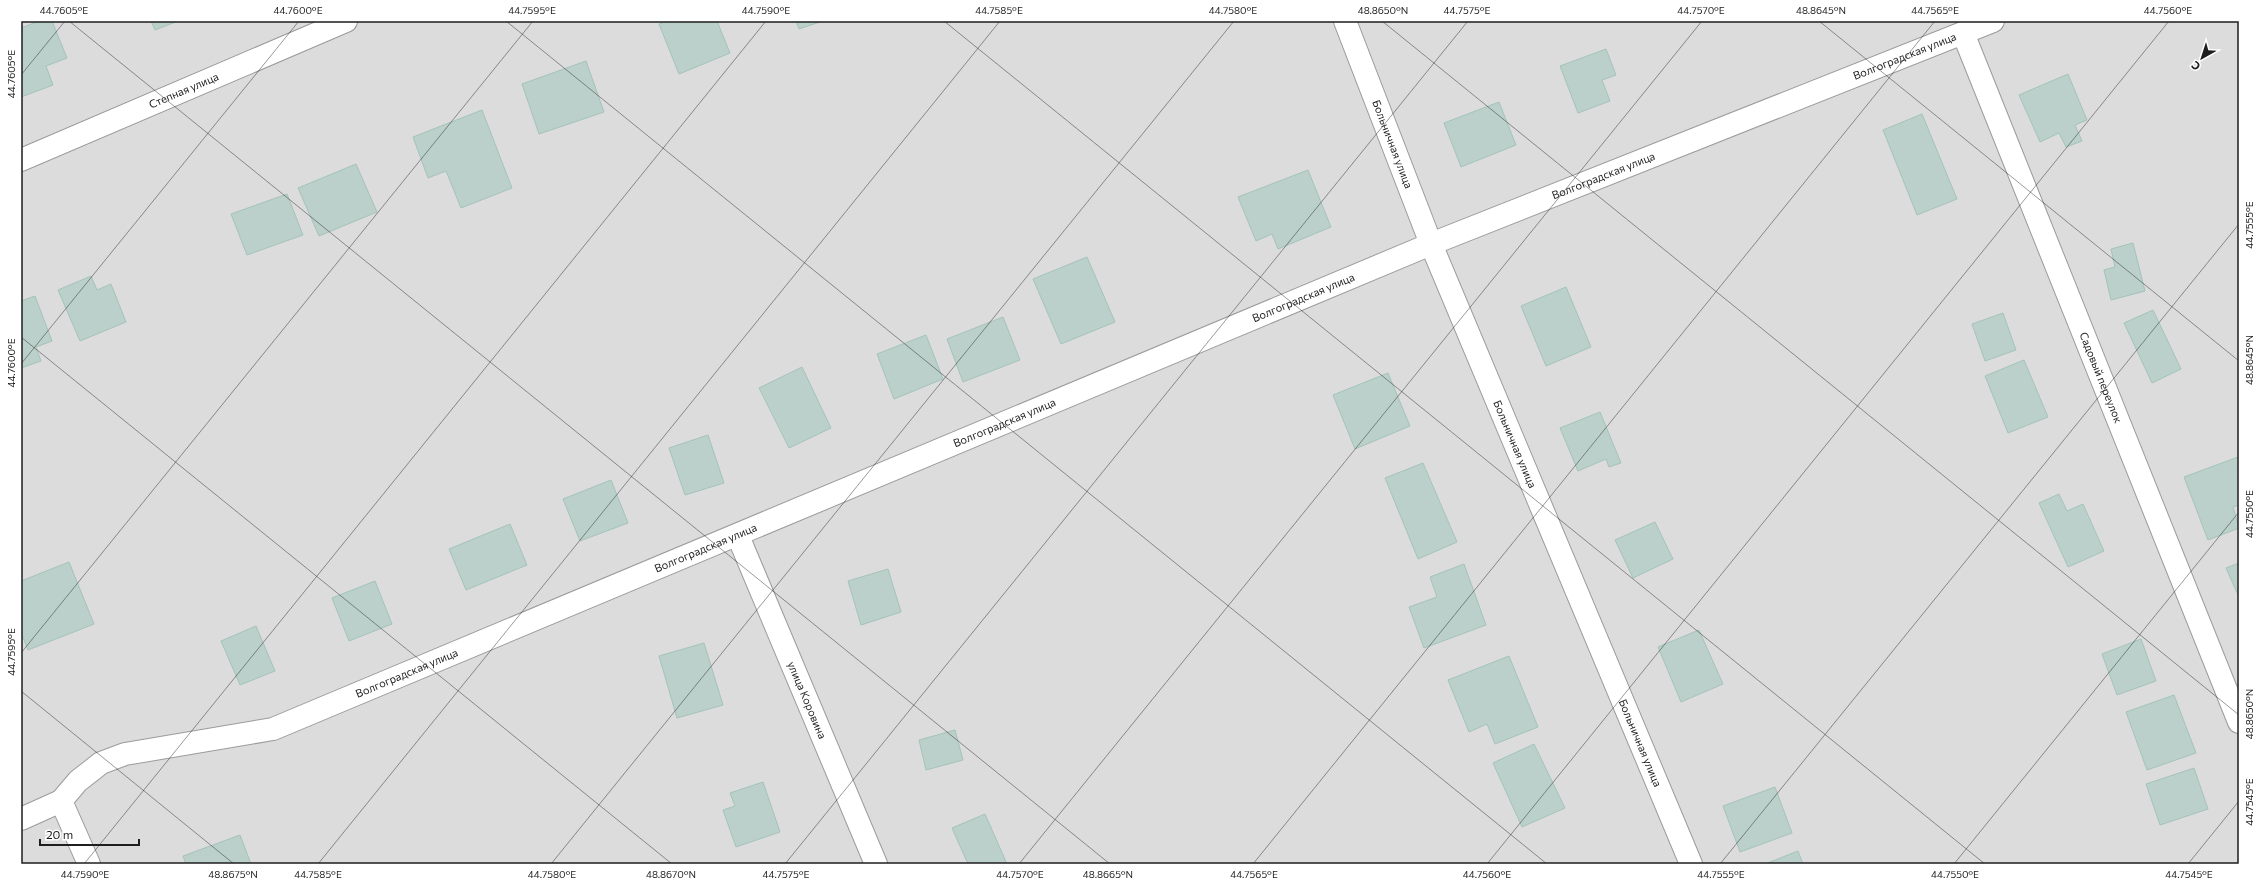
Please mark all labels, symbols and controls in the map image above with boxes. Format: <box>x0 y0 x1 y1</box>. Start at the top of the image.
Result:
text: 44.7605°E <box>40 4 88 16</box>
text: 44.7600°E <box>273 4 323 16</box>
text: 44.7595°E <box>508 4 556 16</box>
text: 44.7590°E <box>742 4 790 16</box>
text: 44.7585°E <box>975 4 1023 16</box>
text: 44.7580°E <box>1209 4 1257 16</box>
text: 48.8650°N <box>1358 4 1408 16</box>
text: 44.7575°E <box>1444 4 1490 16</box>
text: 44.7570°E <box>1677 4 1725 16</box>
text: 48.8645°N <box>1796 4 1846 16</box>
text: 44.7565°E <box>1911 4 1959 16</box>
text: 44.7560°E <box>2144 4 2192 16</box>
street label: Волгоградская улица <box>1851 29 1958 82</box>
north arrow <box>2182 38 2222 78</box>
text: 44.7605°E <box>5 50 17 98</box>
text: С <box>2188 58 2202 74</box>
street label: Степная улица <box>147 69 220 111</box>
street label: Больничная улица <box>1370 98 1416 190</box>
street label: Волгоградская улица <box>1550 149 1657 201</box>
text: 44.7555°E <box>2243 201 2255 249</box>
street label: Волгоградская улица <box>1250 270 1356 324</box>
street label: Садовый переулок <box>2077 330 2126 425</box>
text: 48.8645°N <box>2243 335 2255 385</box>
text: 44.7600°E <box>5 338 17 388</box>
street label: Волгоградская улица <box>951 395 1057 449</box>
street label: Больничная улица <box>1491 398 1540 490</box>
text: 44.7550°E <box>2243 490 2255 538</box>
street label: Волгоградская улица <box>652 520 759 575</box>
text: 44.7595°E <box>5 628 17 676</box>
street label: Волгоградская улица <box>353 645 460 700</box>
street label: улица Коровина <box>785 659 830 741</box>
text: 48.8650°N <box>2243 689 2255 739</box>
street label: Больничная улица <box>1617 697 1665 788</box>
text: 44.7545°E <box>2243 778 2255 826</box>
scale bar <box>40 821 139 847</box>
text: 20 m <box>46 827 73 841</box>
text: 44.7590°E <box>61 868 109 880</box>
text: 48.8675°N <box>208 868 258 880</box>
text: 44.7585°E <box>294 868 342 880</box>
text: 44.7580°E <box>528 868 576 880</box>
text: 48.8670°N <box>646 868 696 880</box>
text: 44.7575°E <box>763 868 809 880</box>
text: 44.7570°E <box>996 868 1044 880</box>
text: 48.8665°N <box>1083 868 1133 880</box>
text: 44.7565°E <box>1230 868 1278 880</box>
text: 44.7560°E <box>1463 868 1511 880</box>
text: 44.7555°E <box>1697 868 1745 880</box>
text: 44.7550°E <box>1931 868 1979 880</box>
text: 44.7545°E <box>2165 868 2213 880</box>

